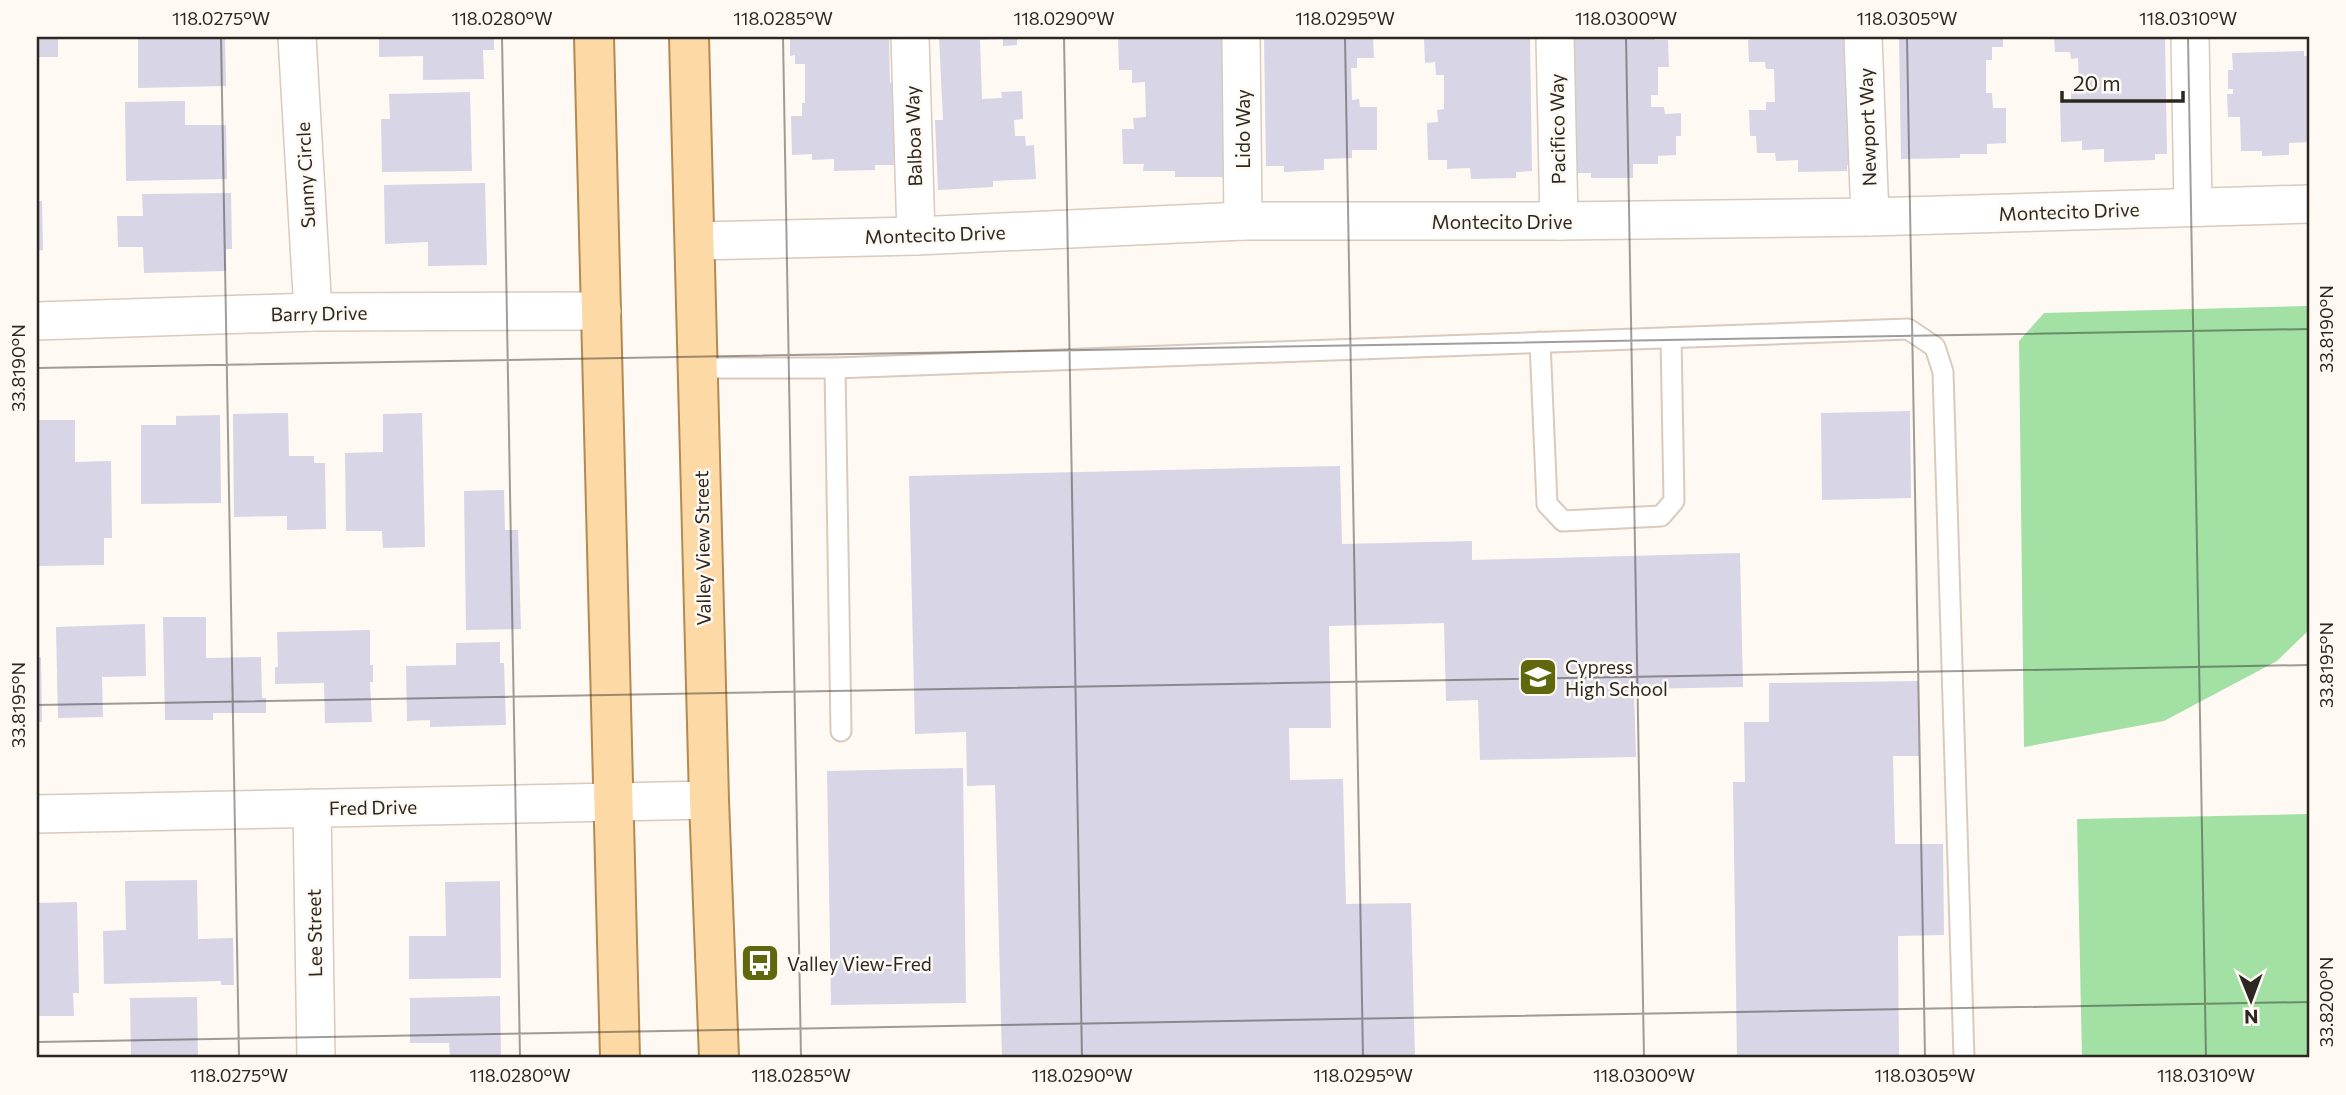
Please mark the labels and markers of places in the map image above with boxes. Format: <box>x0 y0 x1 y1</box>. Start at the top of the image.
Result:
place label: Cypress High School <box>1565 655 1668 700</box>
school or university icon: Cypress High School <box>1517 656 1559 698</box>
bus stop icon: Valley View-Fred <box>739 942 781 984</box>
place label: Valley View-Fred <box>787 952 932 975</box>

